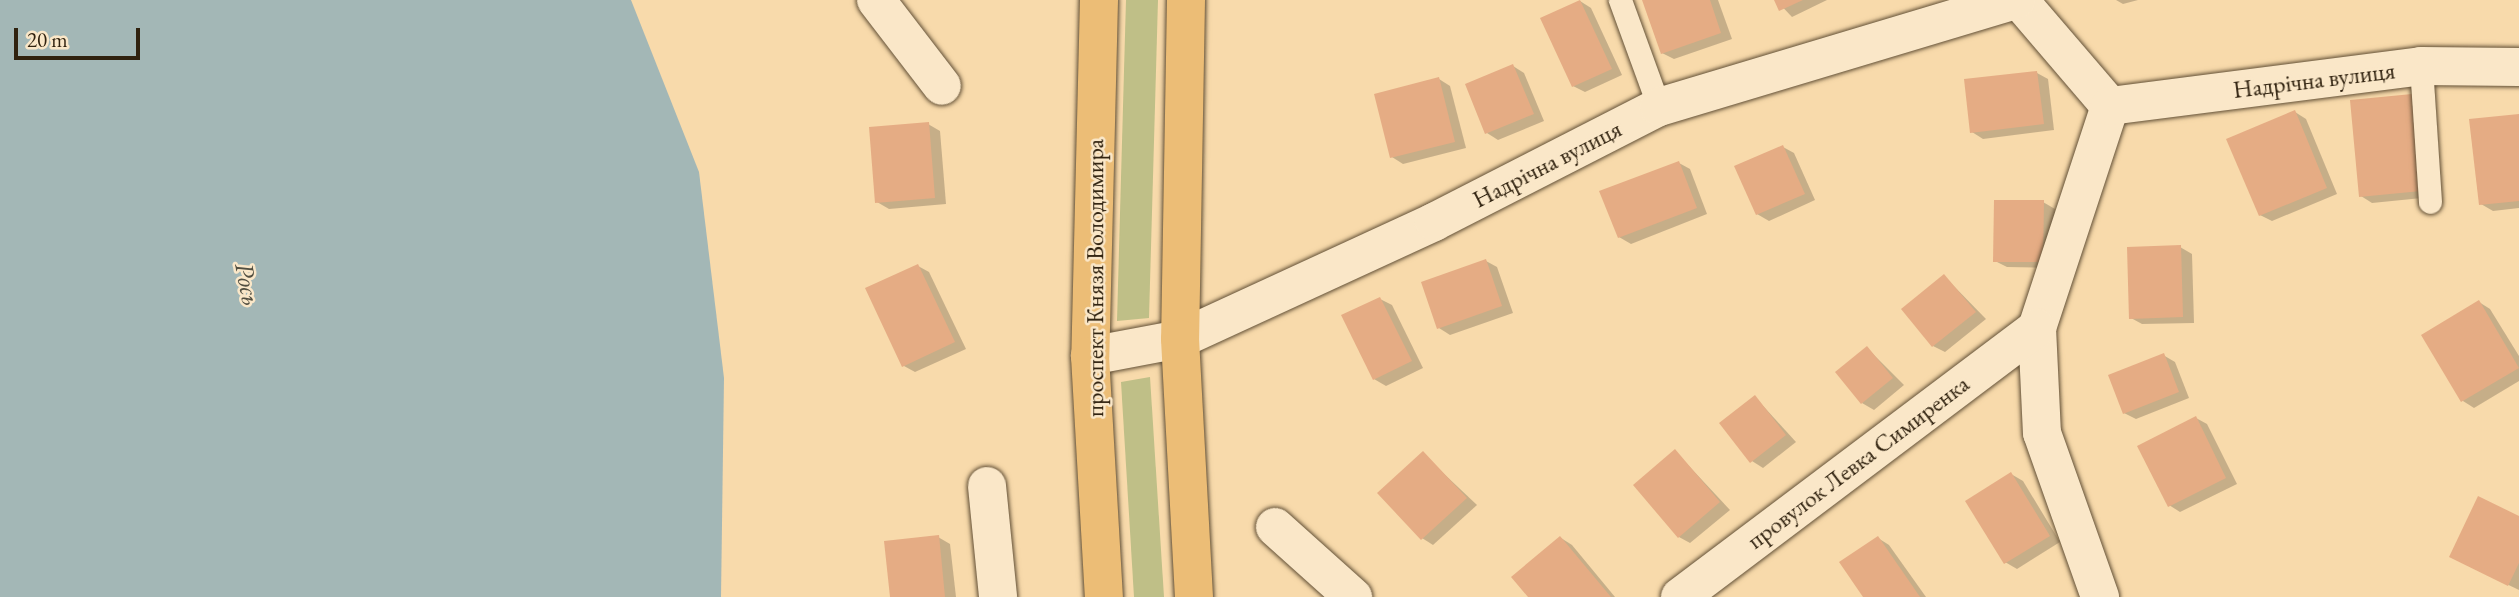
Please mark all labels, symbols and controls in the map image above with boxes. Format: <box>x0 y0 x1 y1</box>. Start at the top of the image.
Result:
scale bar <box>18 14 144 58</box>
text: 20 m <box>27 26 68 53</box>
street label: Надрічна вулиця <box>2231 56 2397 104</box>
street label: Надрічна вулиця <box>1468 114 1626 214</box>
street label: проспект Князя Володимира <box>1081 139 1109 417</box>
water label: Рось <box>228 260 266 308</box>
street label: провулок Левка Симиренка <box>1741 369 1975 555</box>

